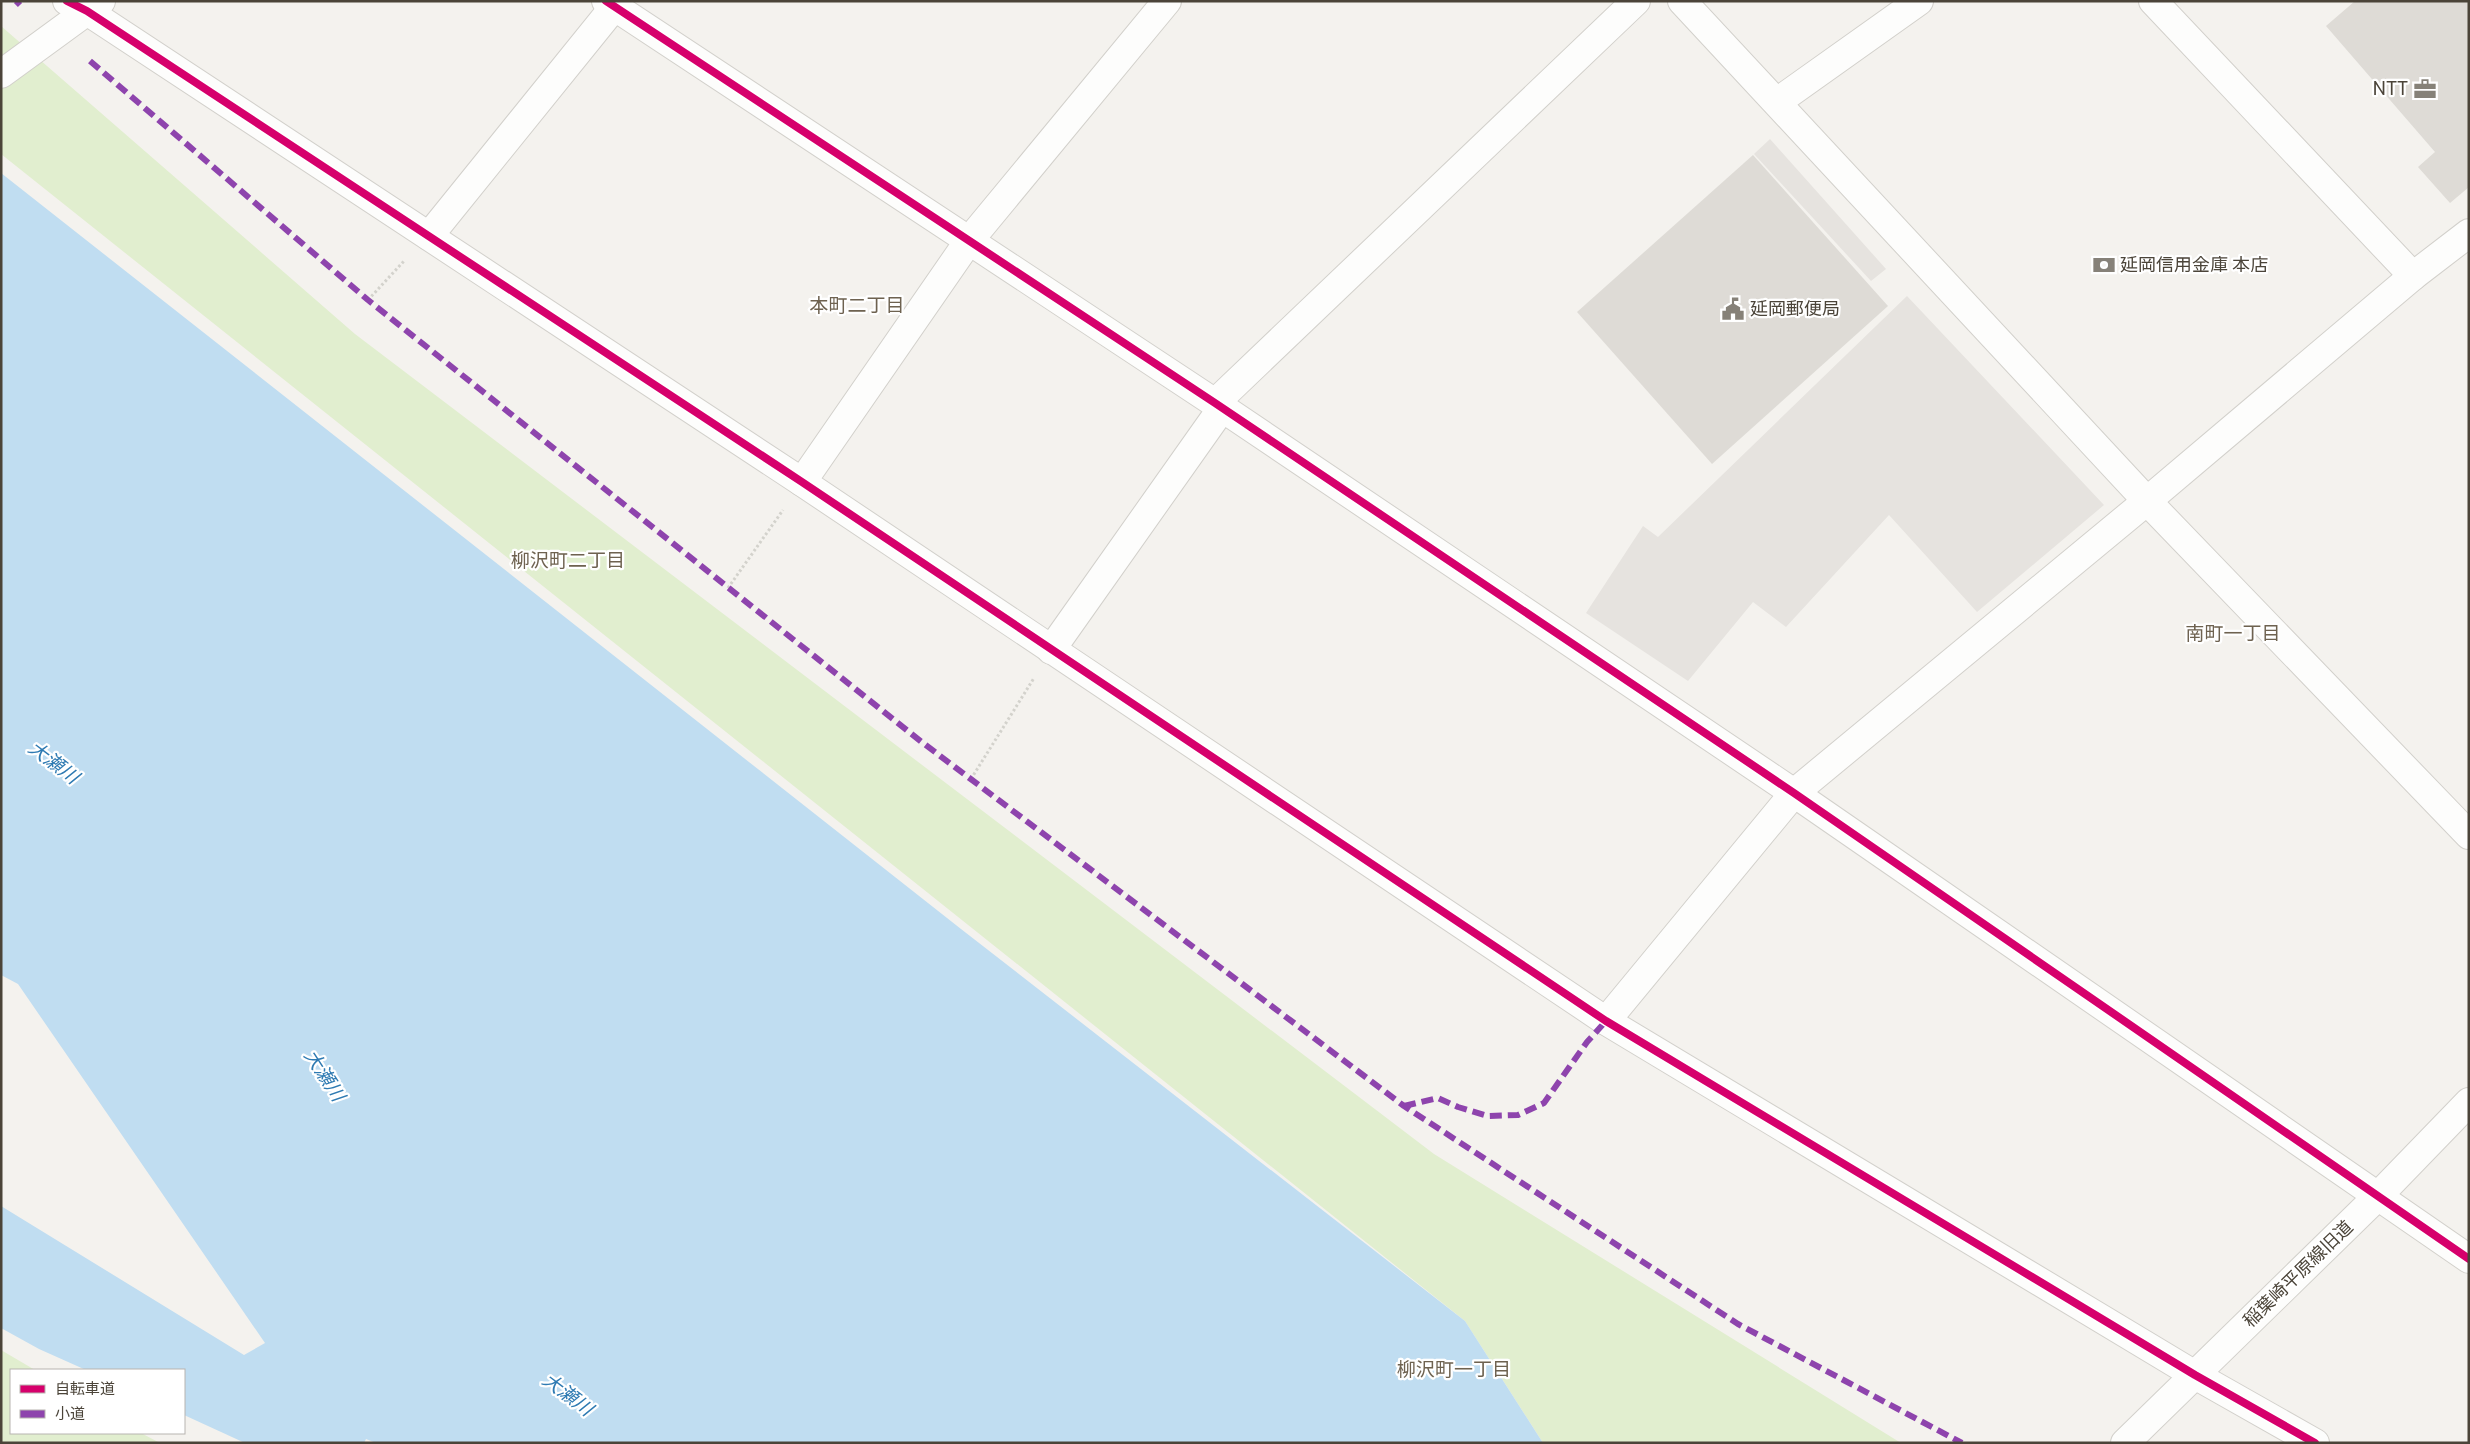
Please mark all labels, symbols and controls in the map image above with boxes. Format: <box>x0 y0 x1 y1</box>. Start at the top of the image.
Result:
office icon: NTT <box>2412 76 2438 102</box>
place label: NTT <box>2373 78 2408 99</box>
bank icon: 延岡信用金庫 本店 <box>2091 252 2117 278</box>
place label: 延岡信用金庫 本店 <box>2120 254 2268 275</box>
district label: 本町二丁目 <box>809 294 905 316</box>
public building icon: 延岡郵便局 <box>1720 296 1746 322</box>
place label: 延岡郵便局 <box>1750 298 1840 319</box>
district label: 柳沢町二丁目 <box>511 549 625 571</box>
district label: 南町一丁目 <box>2185 622 2281 644</box>
water label: 大瀬川 <box>25 736 85 789</box>
water label: 大瀬川 <box>300 1045 351 1107</box>
street label: 稲葉崎平原線旧道 <box>2239 1216 2357 1331</box>
district label: 柳沢町一丁目 <box>1397 1358 1511 1380</box>
water label: 大瀬川 <box>539 1368 599 1421</box>
legend <box>10 1369 185 1434</box>
text: 自転車道 <box>55 1380 115 1397</box>
text: 小道 <box>55 1405 85 1422</box>

